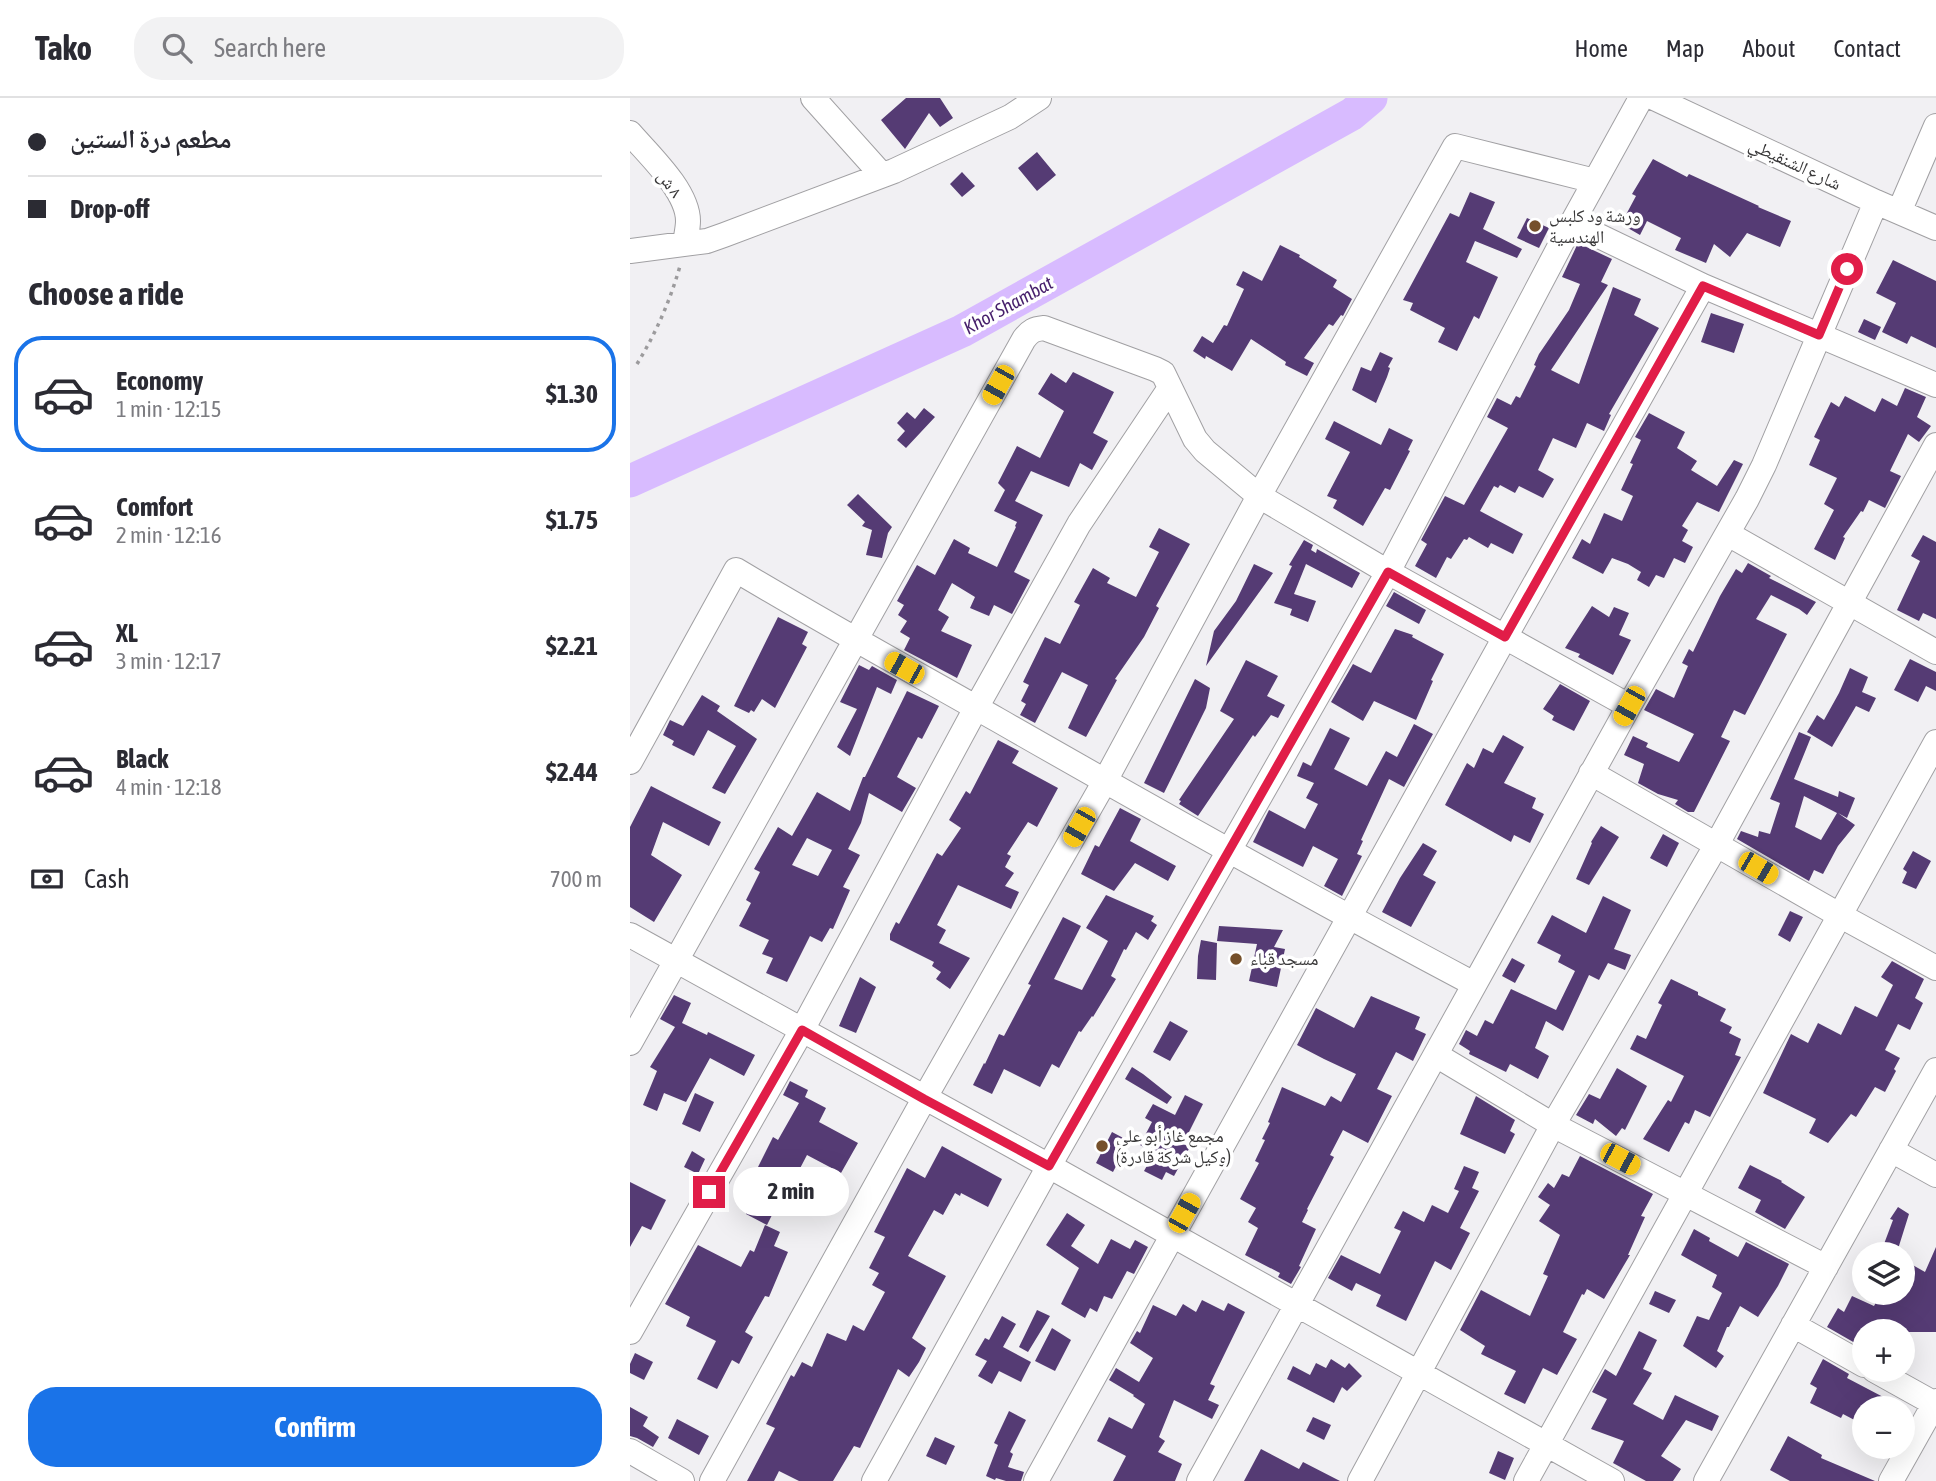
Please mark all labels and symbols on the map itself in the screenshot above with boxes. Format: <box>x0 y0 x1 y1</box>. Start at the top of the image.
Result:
street label: شارع الشنقيطي <box>1744 133 1845 198</box>
street label: ٨ ش <box>653 166 687 202</box>
place label: ورشة ود كلبس الهندسية <box>1549 205 1641 247</box>
marker: ورشة ود كلبس الهندسية <box>1527 218 1543 234</box>
route start <box>1831 253 1863 285</box>
water label: Khor Shambat <box>960 271 1057 339</box>
car <box>979 362 1018 408</box>
car <box>881 649 928 687</box>
car <box>1610 683 1649 729</box>
car <box>1060 804 1099 850</box>
car <box>1735 848 1782 888</box>
place label: مسجد قباء <box>1250 948 1318 970</box>
marker: مسجد قباء <box>1228 951 1244 967</box>
place label: مجمع غاز أبو علي (وكيل شركة قادرة) <box>1116 1125 1231 1168</box>
marker: مجمع غاز أبو علي (وكيل شركة قادرة) <box>1094 1138 1110 1154</box>
car <box>1597 1140 1644 1178</box>
callout: 2 min <box>734 1168 849 1216</box>
route end <box>693 1176 725 1208</box>
car <box>1165 1190 1204 1236</box>

